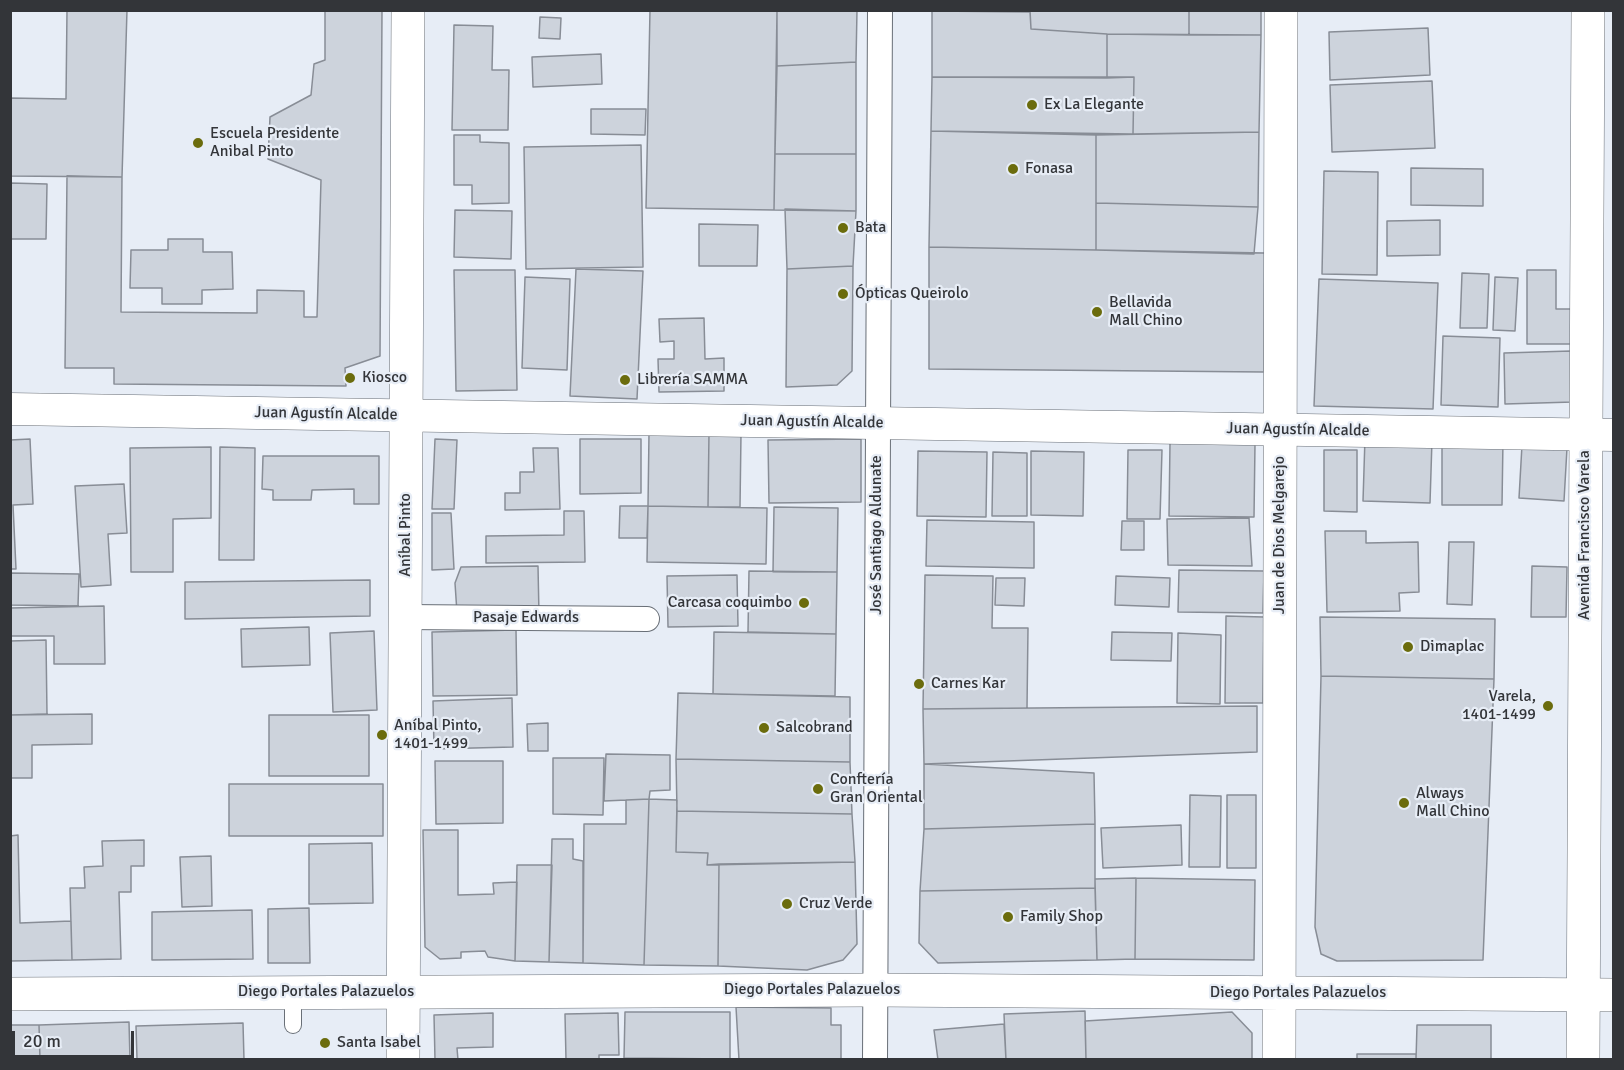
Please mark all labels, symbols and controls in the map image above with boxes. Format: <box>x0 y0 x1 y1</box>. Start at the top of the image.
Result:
place label: Ex La Elegante <box>1044 95 1144 115</box>
marker: Ex La Elegante <box>1025 98 1039 112</box>
place label: Escuela Presidente Anibal Pinto <box>210 124 339 162</box>
marker: Escuela Presidente Anibal Pinto <box>191 136 205 150</box>
place label: Fonasa <box>1025 159 1073 179</box>
marker: Fonasa <box>1006 162 1020 176</box>
place label: Bata <box>855 218 886 238</box>
marker: Bata <box>836 221 850 235</box>
place label: Ópticas Queirolo <box>855 284 968 304</box>
marker: Ópticas Queirolo <box>836 287 850 301</box>
place label: Bellavida Mall Chino <box>1109 293 1183 331</box>
marker: Bellavida Mall Chino <box>1090 305 1104 319</box>
place label: Kiosco <box>362 368 407 388</box>
place label: Librería SAMMA <box>637 370 748 390</box>
marker: Kiosco <box>343 371 357 385</box>
marker: Librería SAMMA <box>618 373 632 387</box>
street label: Juan Agustín Alcalde <box>254 403 398 425</box>
street label: Juan Agustín Alcalde <box>740 411 884 433</box>
street label: Juan Agustín Alcalde <box>1226 419 1370 441</box>
street label: Avenida Francisco Varela <box>1575 450 1595 620</box>
street label: José Santiago Aldunate <box>867 455 887 615</box>
street label: Juan de Dios Melgarejo <box>1270 456 1290 614</box>
street label: Aníbal Pinto <box>396 493 416 577</box>
place label: Carcasa coquimbo <box>668 593 792 613</box>
marker: Carcasa coquimbo <box>797 596 811 610</box>
street label: Pasaje Edwards <box>473 608 579 628</box>
place label: Dimaplac <box>1420 637 1484 657</box>
marker: Dimaplac <box>1401 640 1415 654</box>
place label: Carnes Kar <box>931 674 1005 694</box>
marker: Carnes Kar <box>912 677 926 691</box>
place label: Varela, 1401-1499 <box>1462 687 1536 725</box>
marker: Varela, 1401-1499 <box>1541 699 1555 713</box>
place label: Aníbal Pinto, 1401-1499 <box>394 716 482 754</box>
place label: Salcobrand <box>776 718 853 738</box>
marker: Salcobrand <box>757 721 771 735</box>
marker: Aníbal Pinto, 1401-1499 <box>375 728 389 742</box>
place label: Conftería Gran Oriental <box>830 770 923 808</box>
marker: Conftería Gran Oriental <box>811 782 825 796</box>
place label: Always Mall Chino <box>1416 784 1490 822</box>
marker: Always Mall Chino <box>1397 796 1411 810</box>
place label: Cruz Verde <box>799 894 873 914</box>
marker: Cruz Verde <box>780 897 794 911</box>
place label: Family Shop <box>1020 907 1103 927</box>
marker: Family Shop <box>1001 910 1015 924</box>
street label: Diego Portales Palazuelos <box>724 980 900 1000</box>
street label: Diego Portales Palazuelos <box>238 982 414 1002</box>
street label: Diego Portales Palazuelos <box>1210 983 1386 1003</box>
scale bar <box>15 1019 136 1057</box>
text: 20 m <box>23 1030 61 1052</box>
place label: Santa Isabel <box>337 1033 421 1053</box>
marker: Santa Isabel <box>318 1036 332 1050</box>

